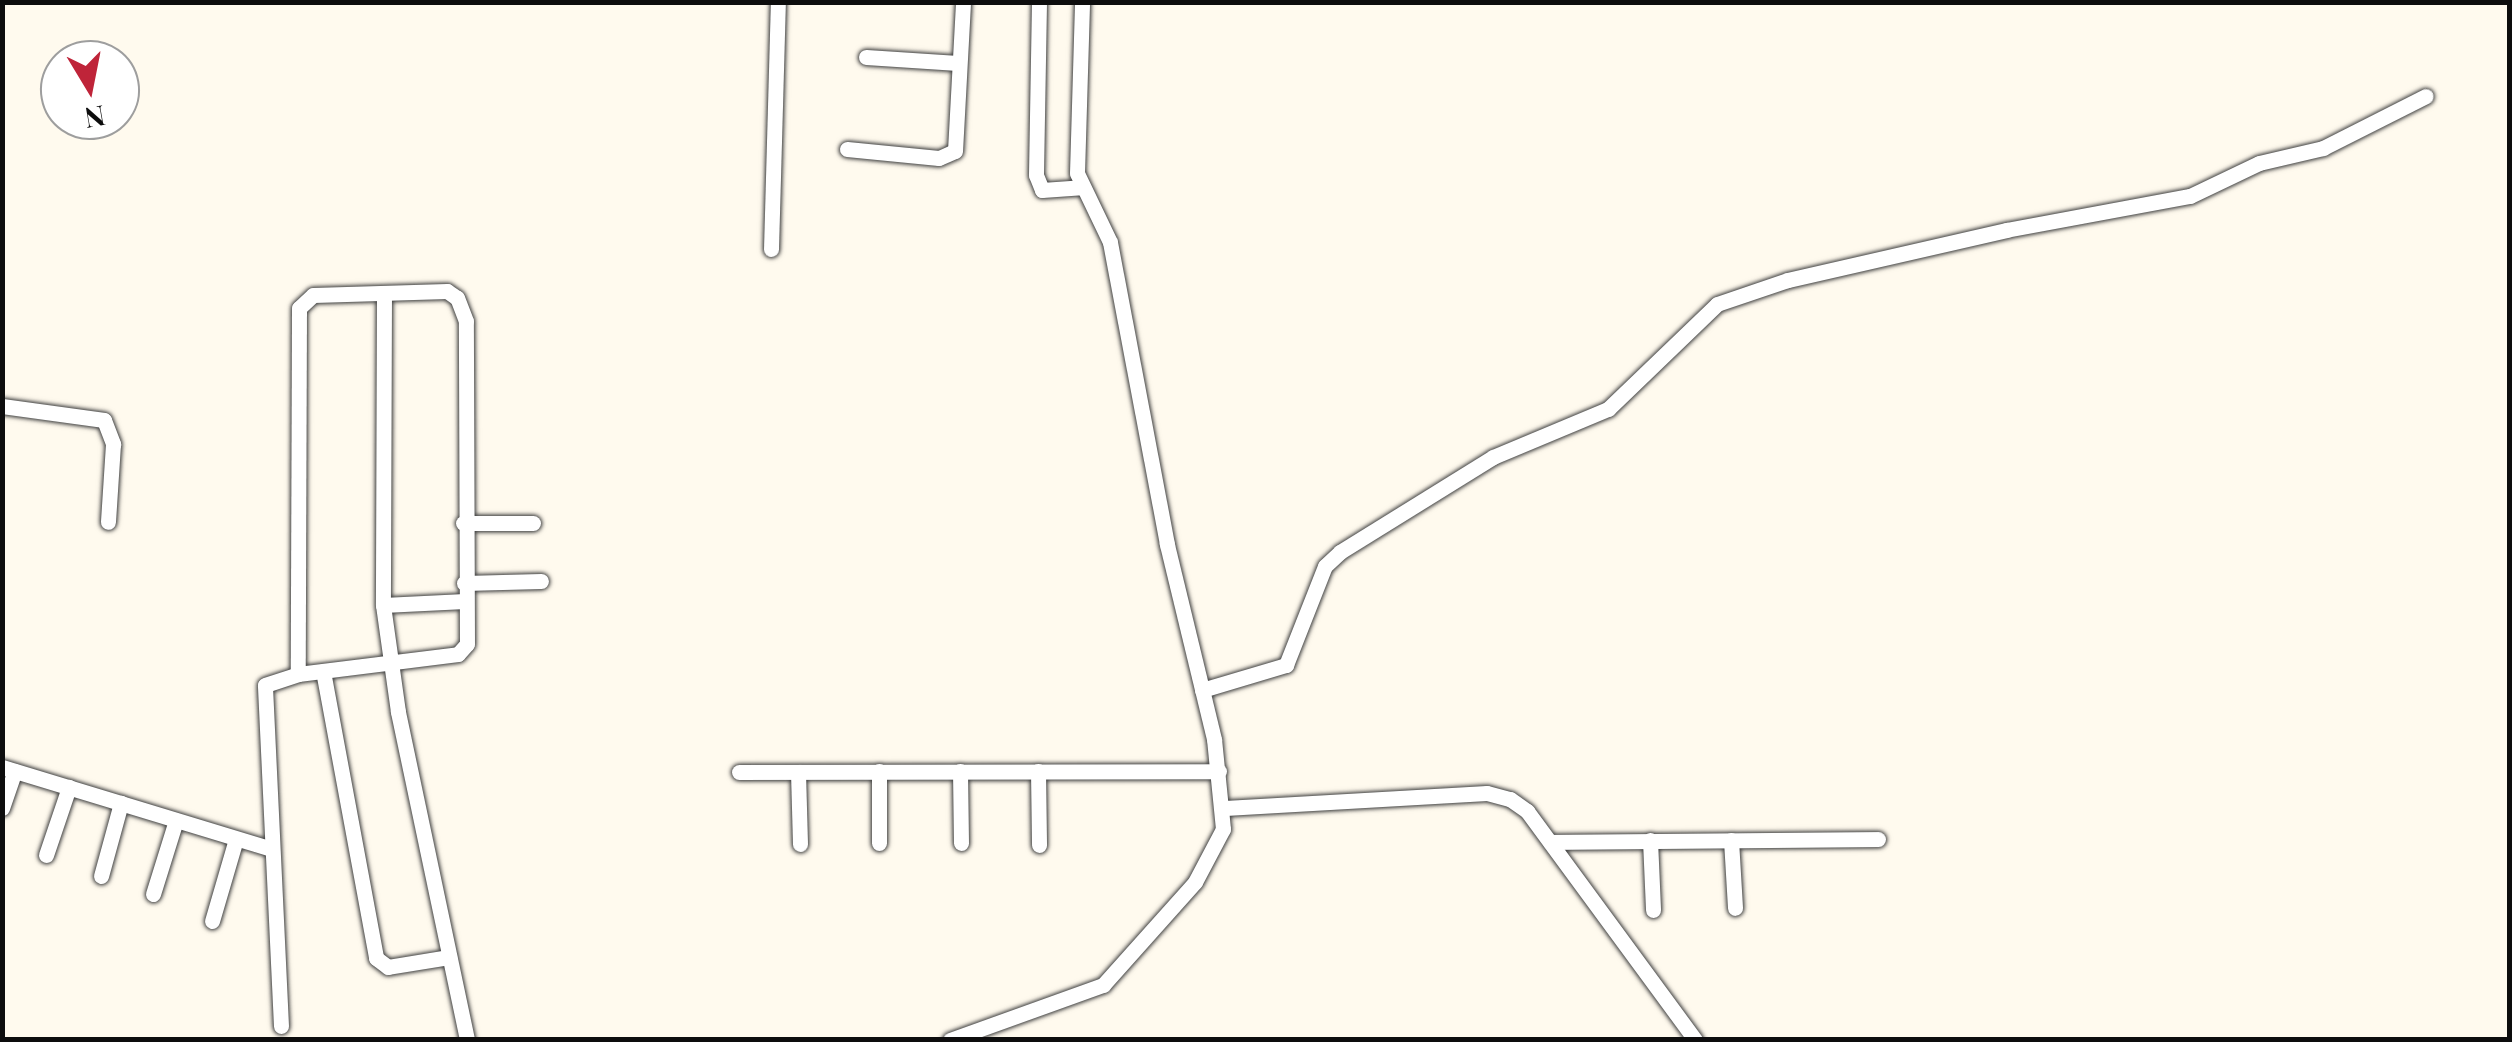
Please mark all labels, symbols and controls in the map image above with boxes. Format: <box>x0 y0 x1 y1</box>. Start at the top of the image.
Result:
north arrow <box>40 40 140 140</box>
text: N <box>82 98 108 138</box>

